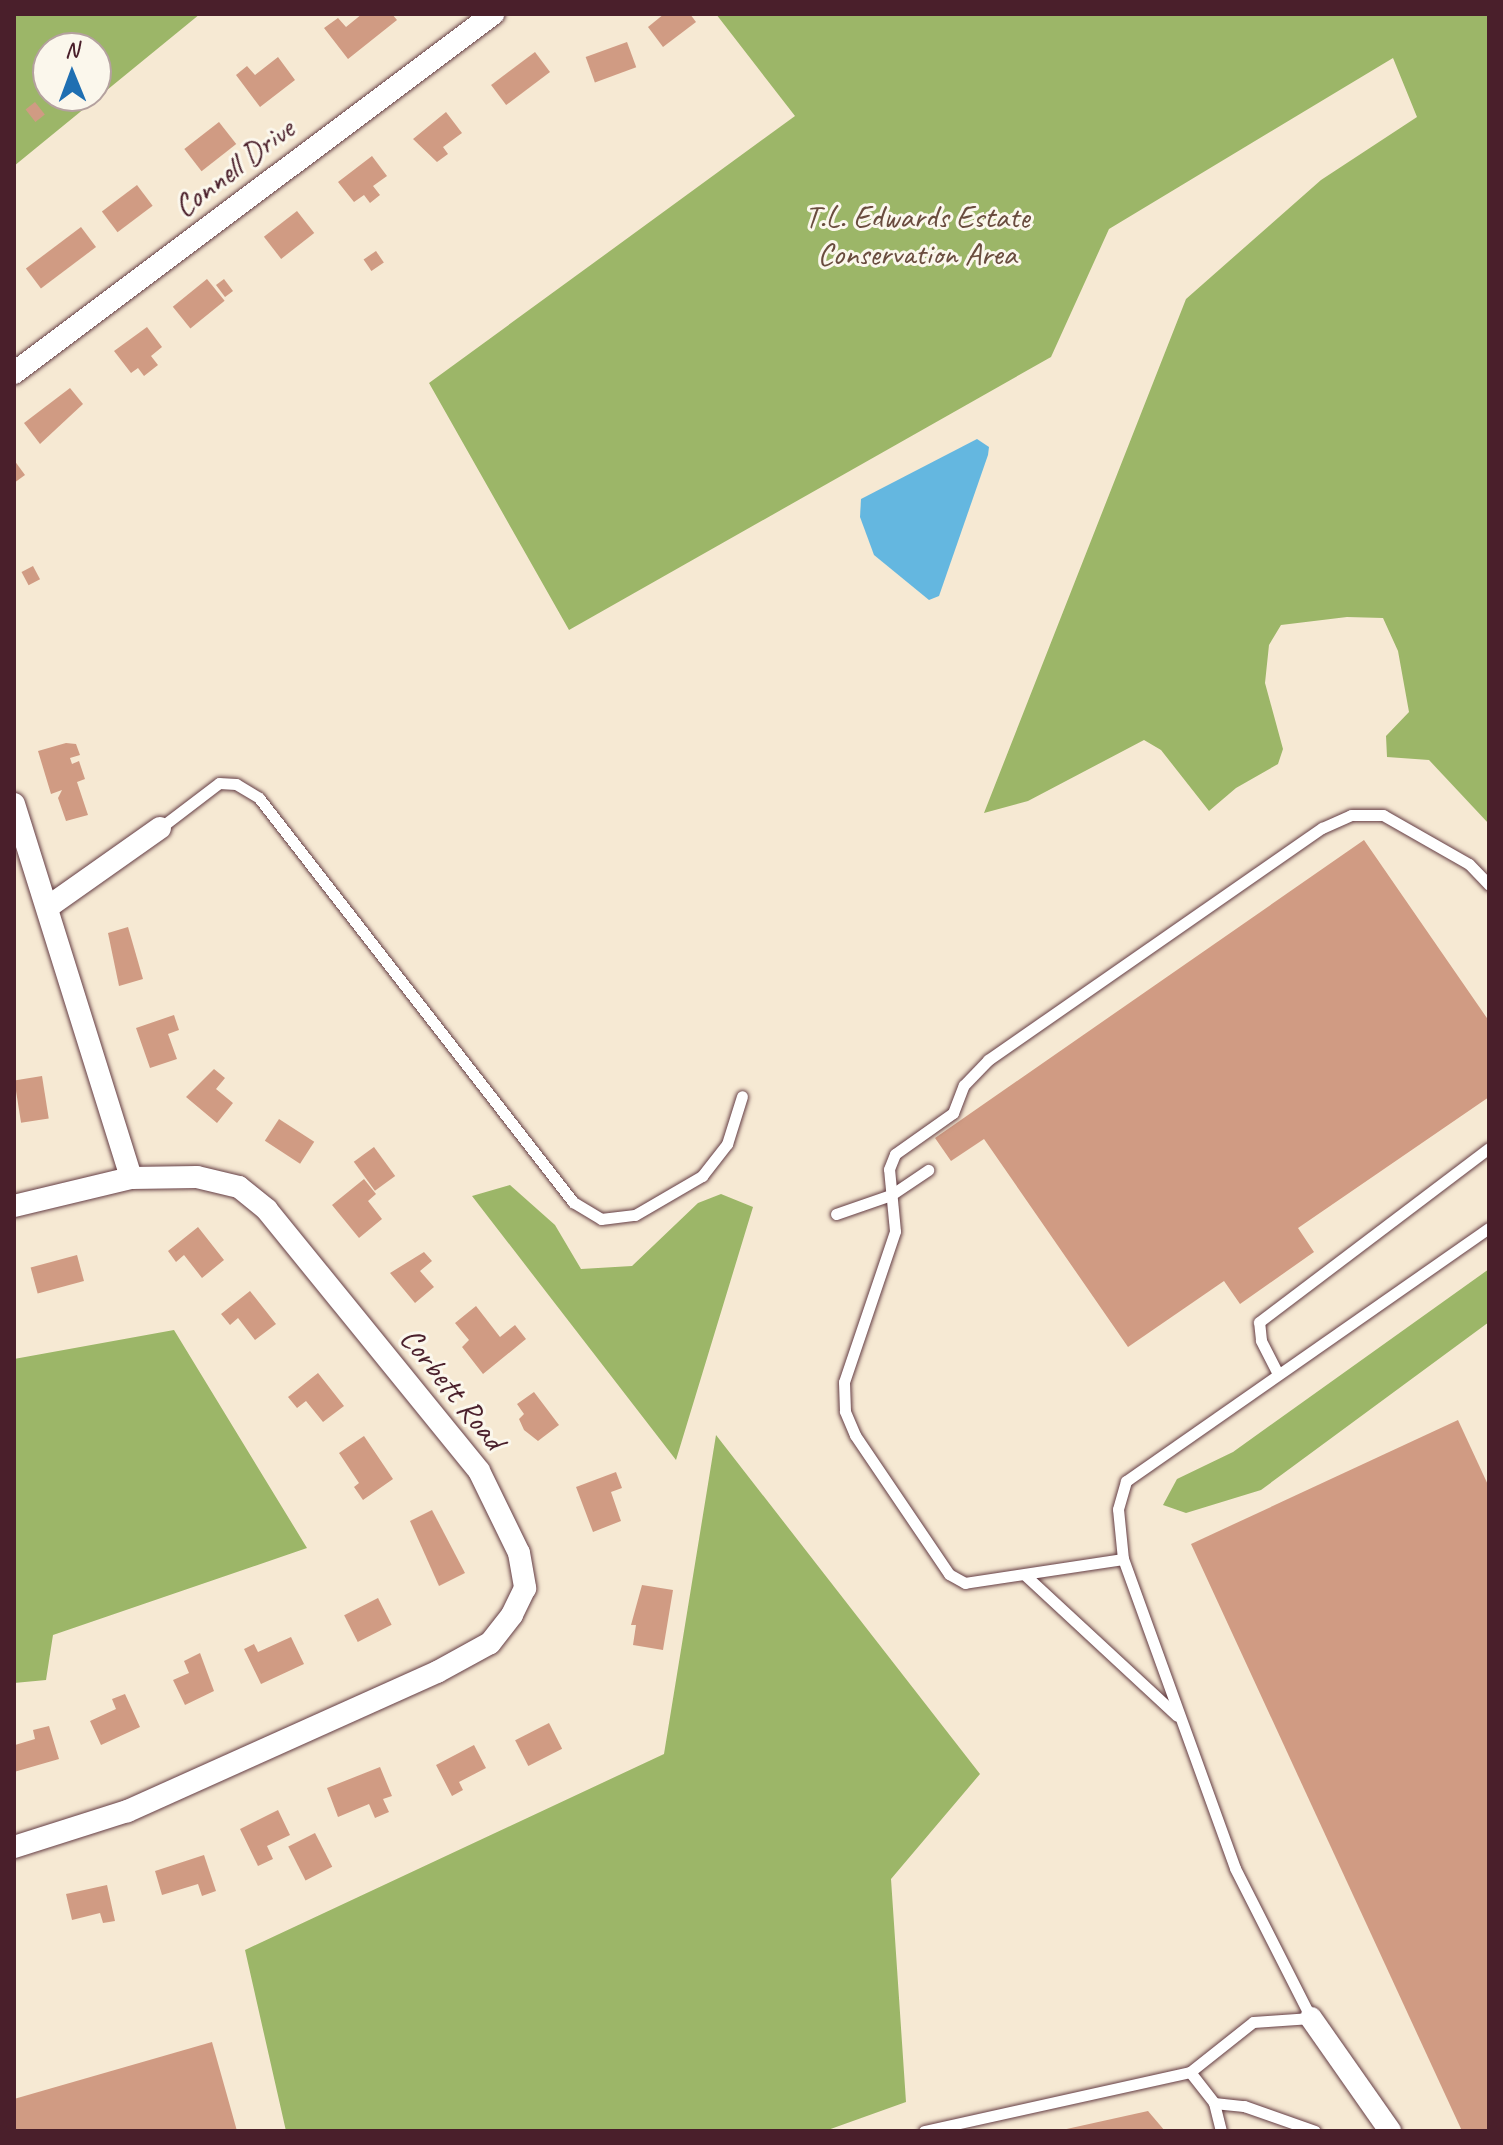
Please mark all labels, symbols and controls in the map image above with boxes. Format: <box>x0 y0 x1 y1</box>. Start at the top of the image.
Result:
north arrow <box>32 32 112 112</box>
text: N <box>65 36 79 64</box>
street label: Connell Drive <box>166 110 302 226</box>
park label: T.L. Edwards Estate Conservation Area <box>805 199 1029 274</box>
street label: Corbett Road <box>392 1321 512 1457</box>

